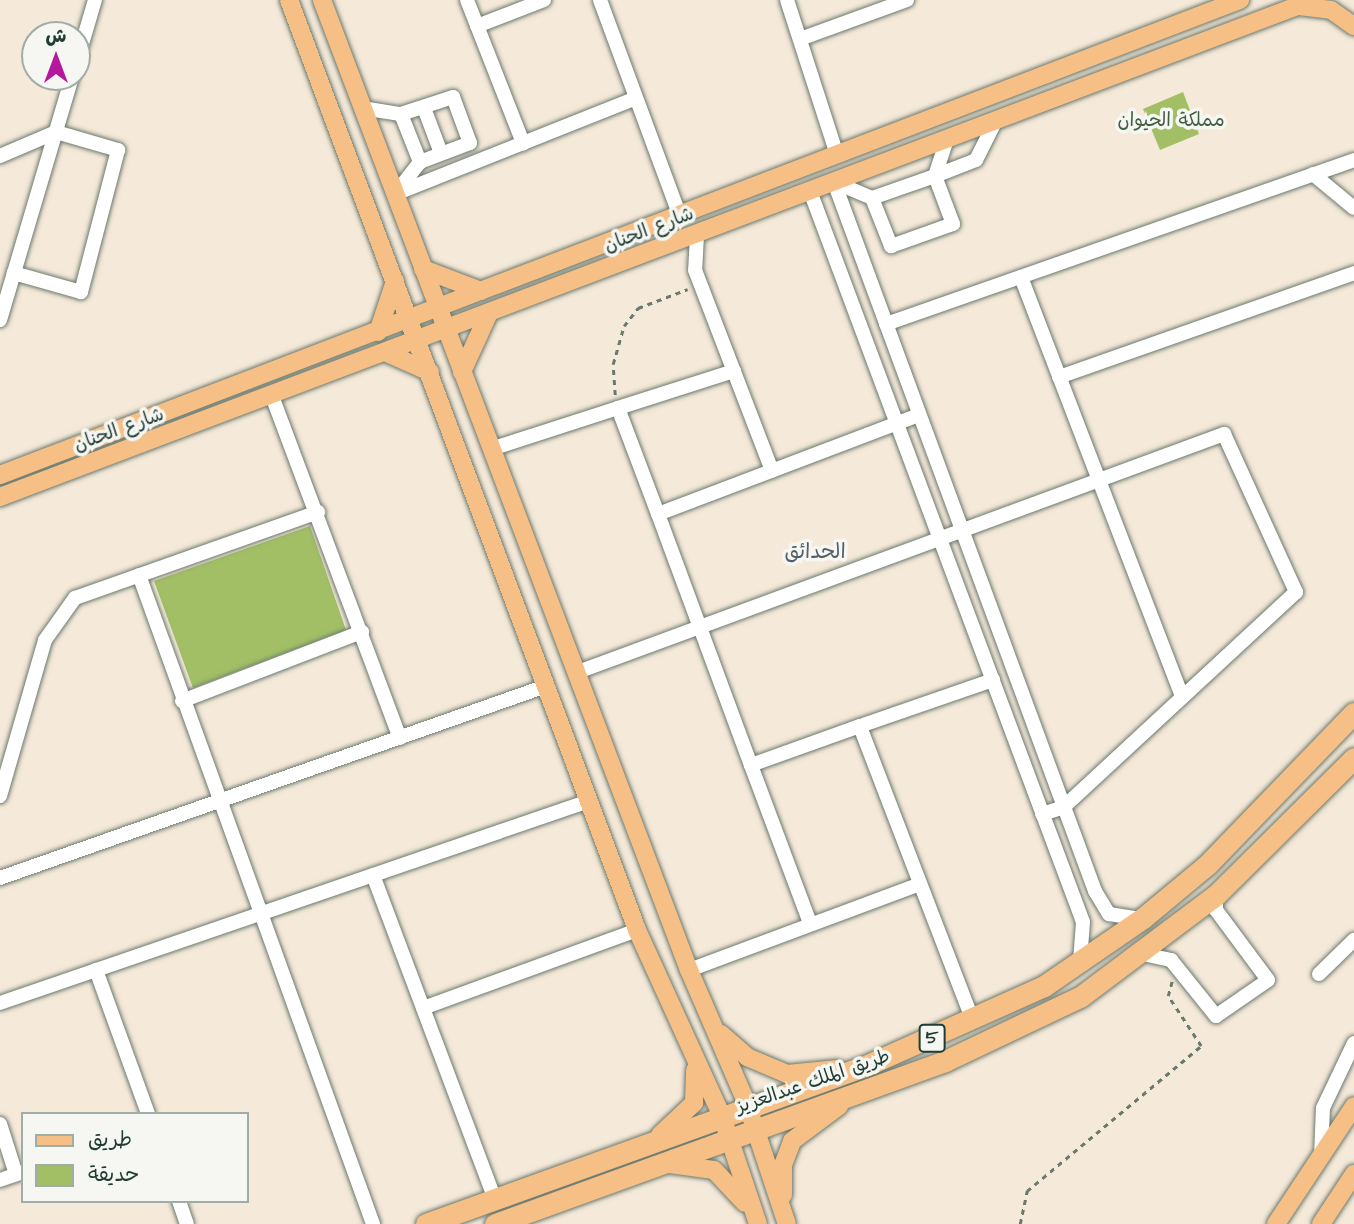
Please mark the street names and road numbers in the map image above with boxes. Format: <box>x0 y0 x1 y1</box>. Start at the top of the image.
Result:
street label: شارع الحنان <box>601 202 697 258</box>
street label: شارع الحنان <box>71 403 167 457</box>
road number: 5 <box>918 1023 946 1052</box>
street label: طريق الملك عبدالعزيز <box>733 1045 893 1119</box>

